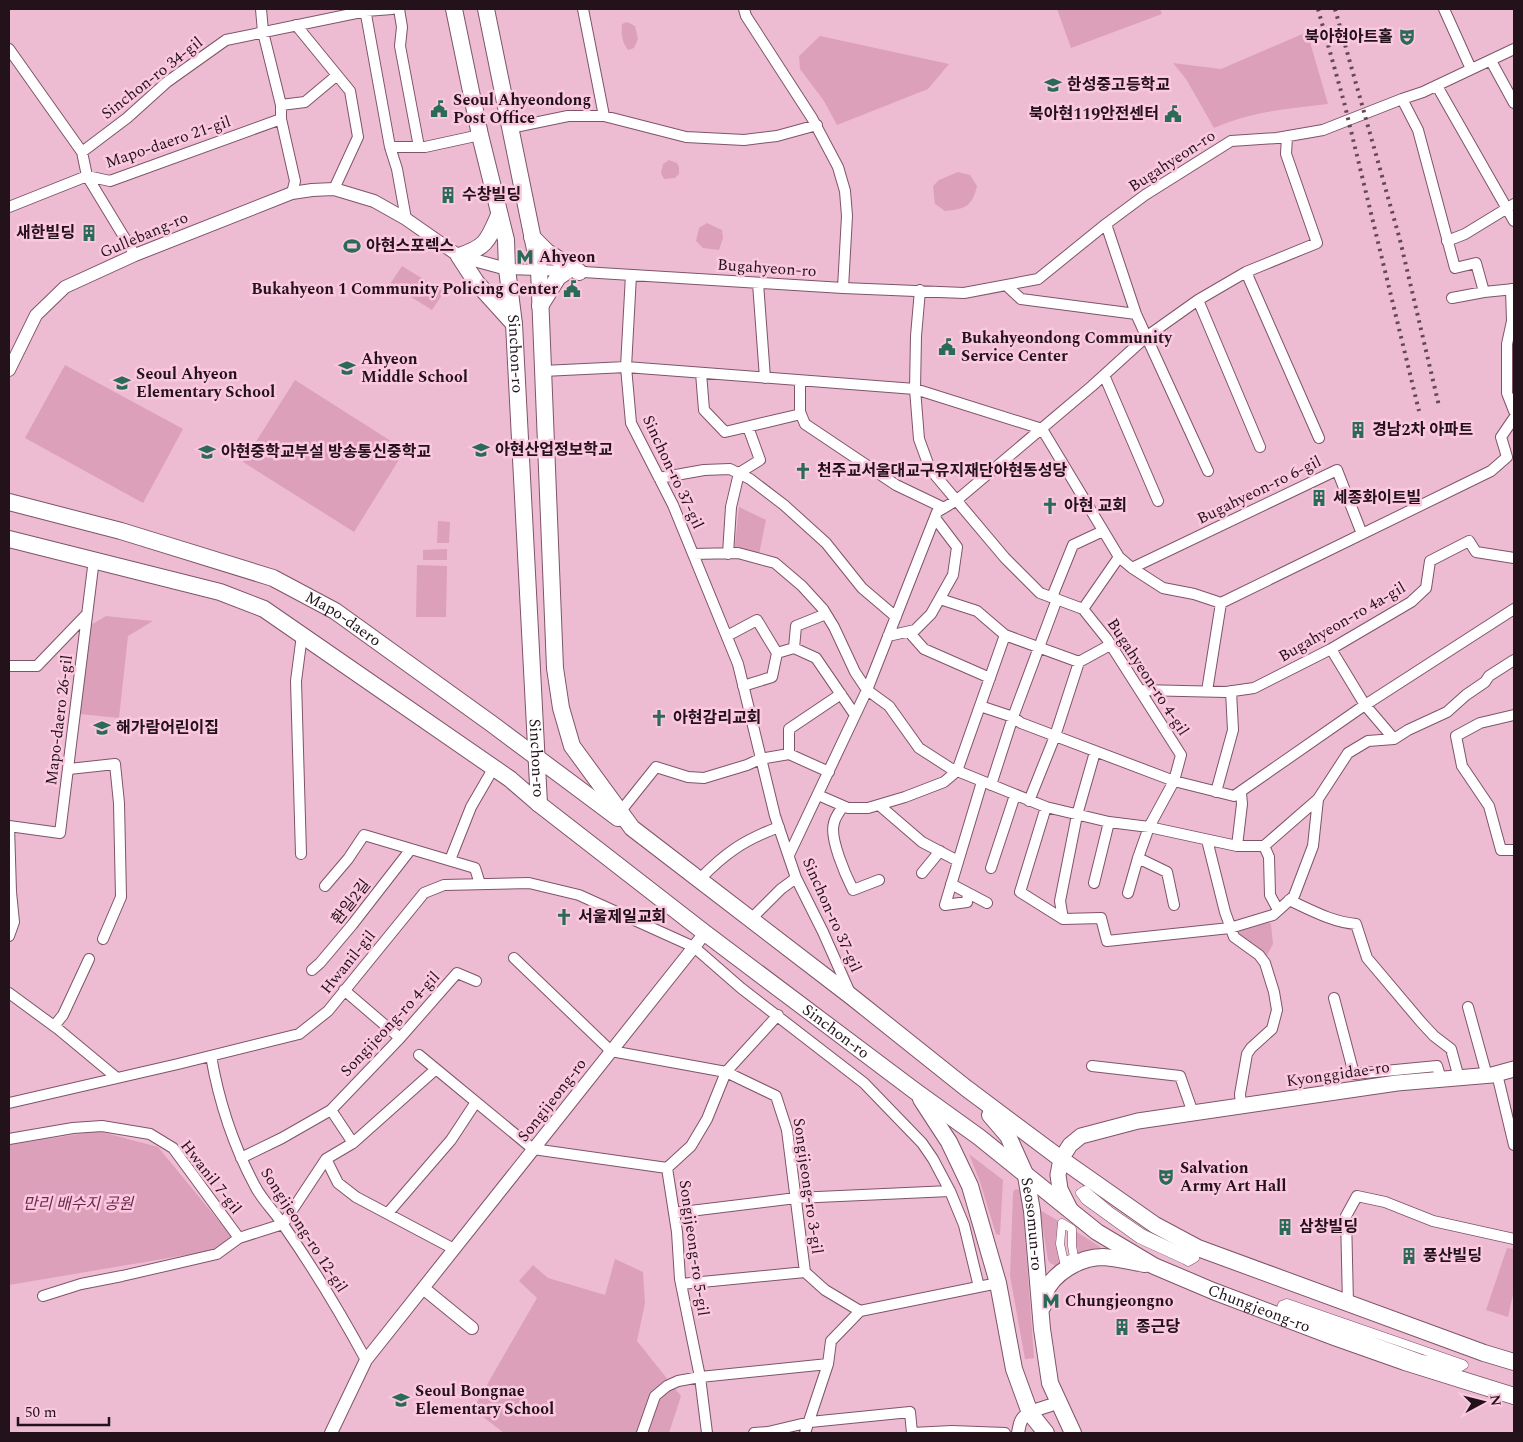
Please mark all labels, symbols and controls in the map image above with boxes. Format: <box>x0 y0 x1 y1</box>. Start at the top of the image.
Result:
place label: 북아현아트홀 <box>1305 25 1393 49</box>
theatre icon: 북아현아트홀 <box>1397 27 1417 47</box>
street label: Sinchon-ro 34-gil <box>96 31 208 125</box>
place label: 한성중고등학교 <box>1067 73 1170 97</box>
school or university icon: 한성중고등학교 <box>1043 75 1063 95</box>
place label: Seoul Ahyeondong Post Office <box>453 88 591 130</box>
public building icon: Seoul Ahyeondong Post Office <box>429 99 449 119</box>
place label: 북아현119안전센터 <box>1029 102 1159 126</box>
public building icon: 북아현119안전센터 <box>1163 104 1183 124</box>
street label: Mapo-daero 21-gil <box>102 109 234 175</box>
street label: Bugahyeon-ro <box>1124 124 1220 198</box>
place label: 수창빌딩 <box>462 183 521 207</box>
building icon: 수창빌딩 <box>438 185 458 205</box>
street label: Gullebang-ro <box>96 206 192 264</box>
place label: 새한빌딩 <box>16 221 75 245</box>
building icon: 새한빌딩 <box>79 223 99 243</box>
place label: 아현스포렉스 <box>366 234 455 258</box>
sports icon: 아현스포렉스 <box>342 236 362 256</box>
place label: Ahyeon <box>539 245 596 269</box>
metro station icon: Ahyeon <box>515 247 535 267</box>
street label: Bugahyeon-ro <box>717 253 817 283</box>
place label: Bukahyeon 1 Community Policing Center <box>251 277 558 301</box>
public building icon: Bukahyeon 1 Community Policing Center <box>562 279 582 299</box>
street label: Sinchon-ro <box>501 313 530 394</box>
place label: Bukahyeondong Community Service Center <box>961 326 1173 368</box>
public building icon: Bukahyeondong Community Service Center <box>937 337 957 357</box>
place label: Ahyeon Middle School <box>361 347 468 389</box>
school or university icon: Ahyeon Middle School <box>337 358 357 378</box>
place label: Seoul Ahyeon Elementary School <box>136 362 275 404</box>
school or university icon: Seoul Ahyeon Elementary School <box>112 373 132 393</box>
street label: Sinchon-ro 37-gil <box>636 411 710 533</box>
place label: 경남2차 아파트 <box>1372 418 1474 442</box>
building icon: 경남2차 아파트 <box>1348 420 1368 440</box>
place label: 아현산업정보학교 <box>495 438 613 462</box>
place label: 아현중학교부설 방송통신중학교 <box>221 440 431 464</box>
school or university icon: 아현산업정보학교 <box>471 440 491 460</box>
school or university icon: 아현중학교부설 방송통신중학교 <box>197 442 217 462</box>
street label: Bugahyeon-ro 6-gil <box>1193 449 1325 531</box>
place label: 천주교서울대교구유지재단아현동성당 <box>817 459 1068 483</box>
church icon: 천주교서울대교구유지재단아현동성당 <box>793 461 813 481</box>
place label: 세종화이트빌 <box>1333 486 1421 510</box>
building icon: 세종화이트빌 <box>1309 488 1329 508</box>
place label: 아현 교회 <box>1064 494 1127 518</box>
church icon: 아현 교회 <box>1040 496 1060 516</box>
street label: Bugahyeon-ro 4a-gil <box>1274 576 1410 668</box>
street label: Mapo-daero <box>301 585 386 653</box>
street label: Bugahyeon-ro 4-gil <box>1101 614 1195 740</box>
street label: Mapo-daero 26-gil <box>39 653 79 787</box>
place label: 아현감리교회 <box>673 706 761 730</box>
church icon: 아현감리교회 <box>649 708 669 728</box>
place label: 해가람어린이집 <box>116 716 219 740</box>
school or university icon: 해가람어린이집 <box>92 718 112 738</box>
street label: Sinchon-ro <box>523 718 551 798</box>
street label: Sinchon-ro 37-gil <box>796 854 868 976</box>
street label: 환일2길 <box>325 874 377 930</box>
place label: 서울제일교회 <box>578 905 666 929</box>
church icon: 서울제일교회 <box>554 907 574 927</box>
street label: Hwanil-gil <box>315 925 381 999</box>
street label: Songijeong-ro 4-gil <box>334 966 446 1082</box>
street label: Sinchon-ro <box>797 998 875 1065</box>
street label: Songijeong-ro <box>512 1053 592 1147</box>
street label: Kyonggidae-ro <box>1285 1055 1391 1093</box>
street label: Songijeong-ro 3-gil <box>787 1116 829 1256</box>
street label: Hwanil 7-gil <box>174 1135 248 1219</box>
place label: Salvation Army Art Hall <box>1180 1156 1287 1198</box>
street label: Songijeong-ro 12-gil <box>254 1163 354 1297</box>
theatre icon: Salvation Army Art Hall <box>1156 1167 1176 1187</box>
street label: Seosomun-ro <box>1014 1175 1049 1272</box>
street label: Songijeong-ro 5-gil <box>673 1178 715 1318</box>
park label: 만리 배수지 공원 <box>23 1192 135 1216</box>
place label: 삼창빌딩 <box>1299 1215 1358 1239</box>
building icon: 삼창빌딩 <box>1275 1217 1295 1237</box>
place label: 풍산빌딩 <box>1423 1244 1482 1268</box>
building icon: 풍산빌딩 <box>1399 1246 1419 1266</box>
street label: Chungjeong-ro <box>1204 1278 1314 1339</box>
place label: Chungjeongno <box>1065 1289 1174 1313</box>
metro station icon: Chungjeongno <box>1041 1291 1061 1311</box>
place label: 종근당 <box>1136 1315 1180 1339</box>
building icon: 종근당 <box>1112 1317 1132 1337</box>
north arrow <box>1458 1377 1508 1427</box>
place label: Seoul Bongnae Elementary School <box>415 1379 554 1421</box>
school or university icon: Seoul Bongnae Elementary School <box>391 1390 411 1410</box>
scale bar <box>18 1394 109 1426</box>
text: N <box>1484 1394 1507 1407</box>
text: 50 m <box>25 1401 57 1424</box>

